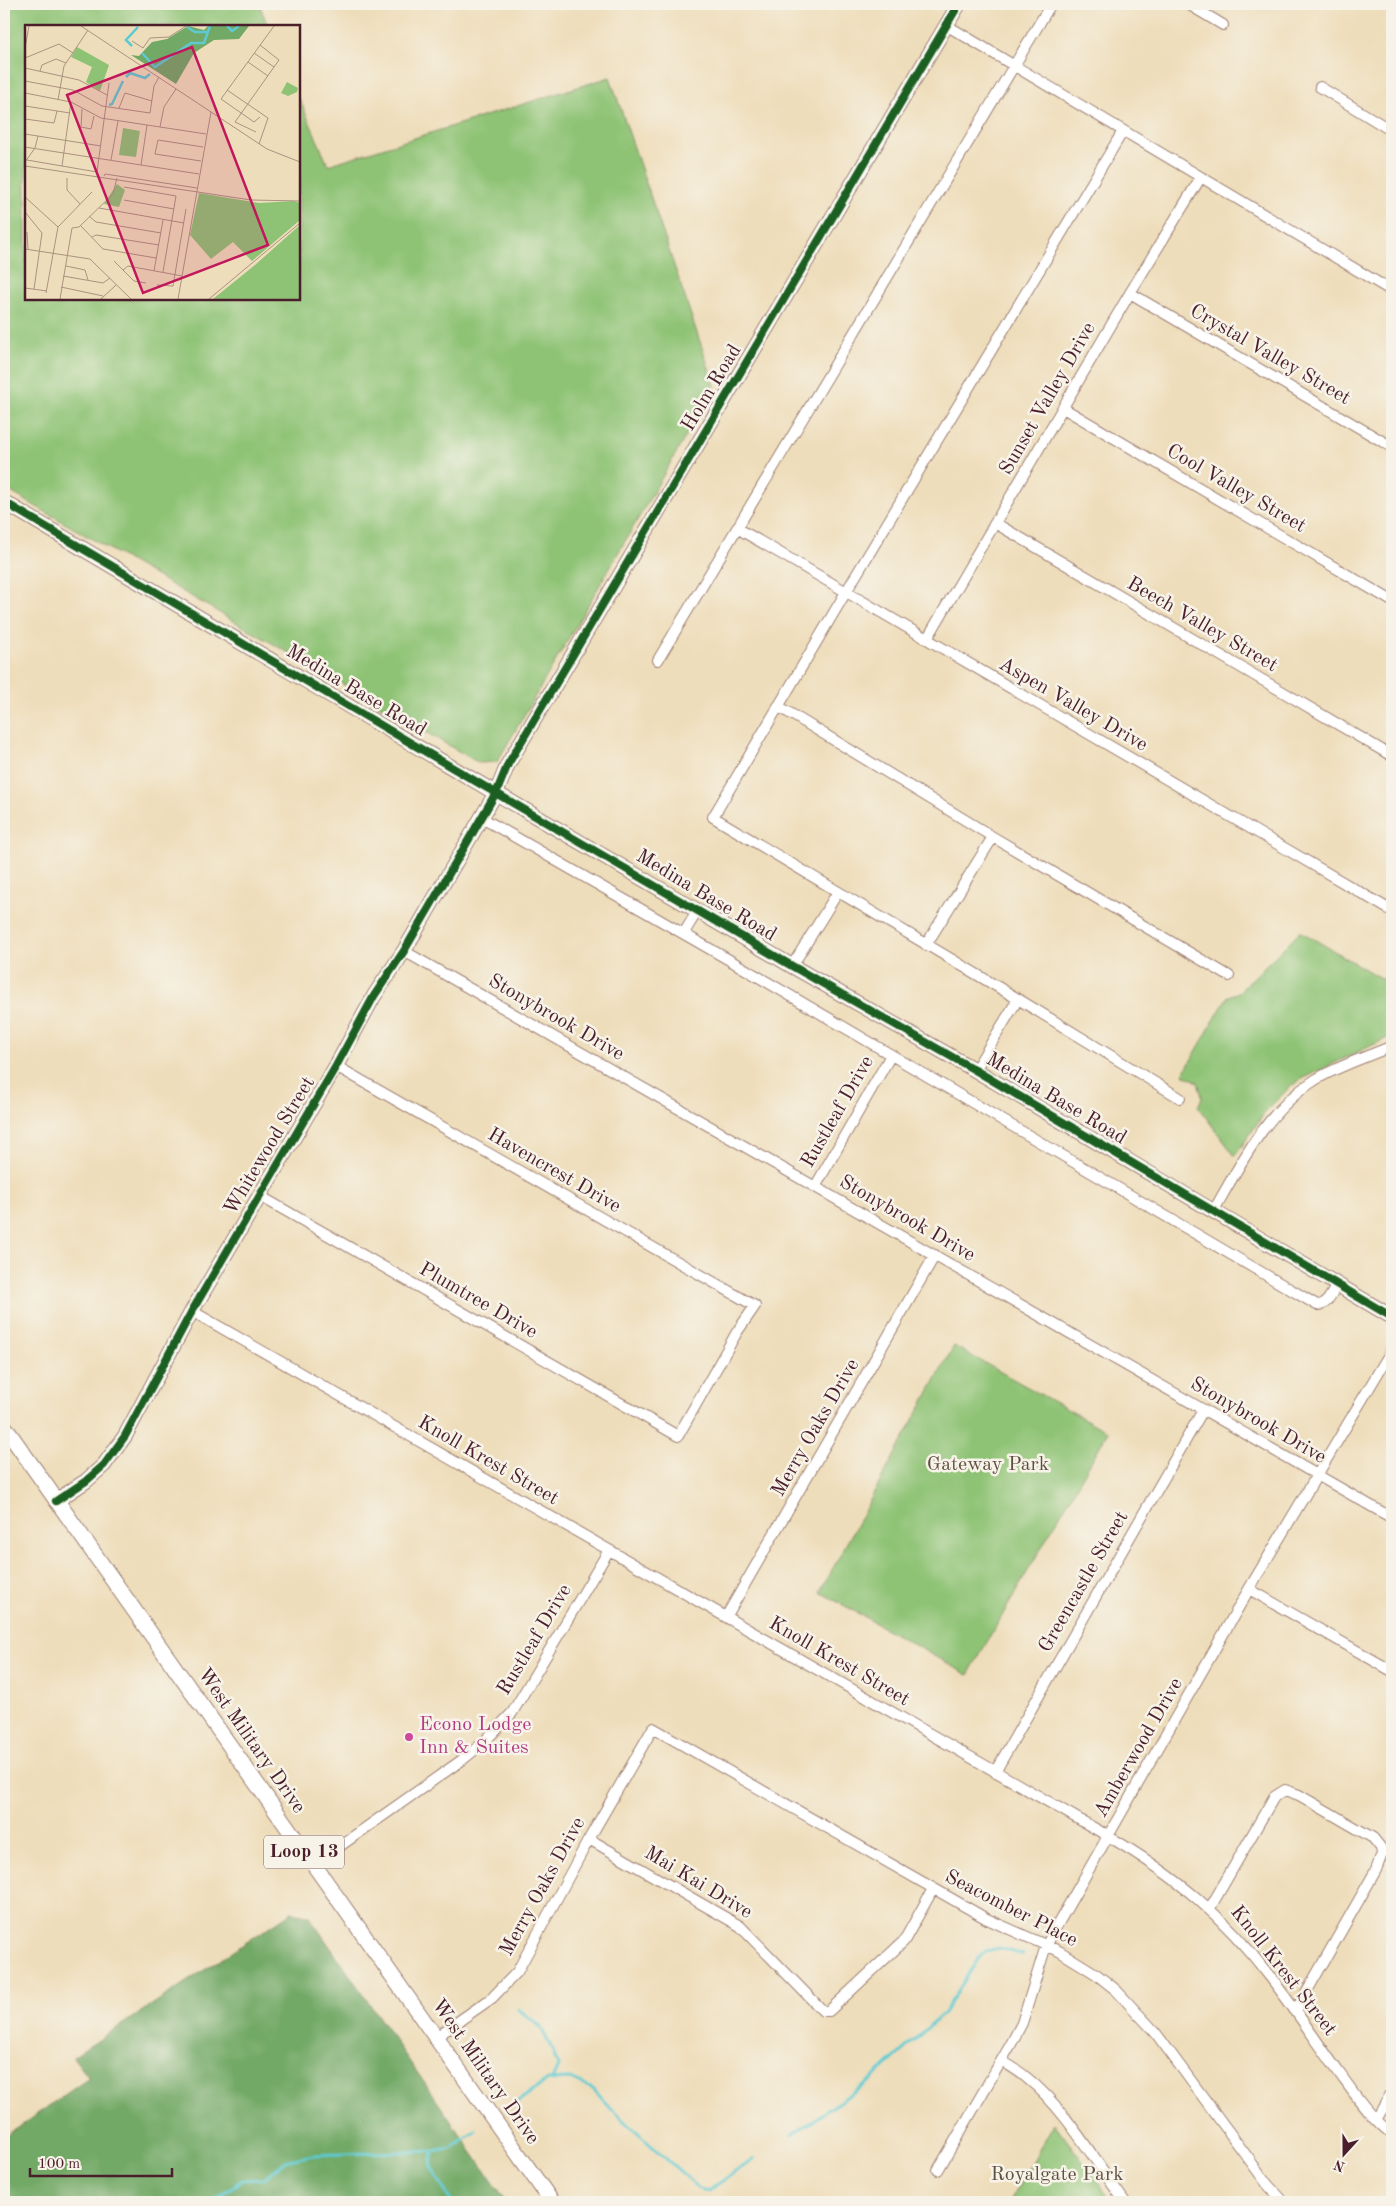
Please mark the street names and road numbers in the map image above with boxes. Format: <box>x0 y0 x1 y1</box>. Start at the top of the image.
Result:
street label: Crystal Valley Street <box>1186 301 1354 409</box>
street label: Sunset Valley Drive <box>996 319 1100 479</box>
street label: Holm Road <box>678 341 746 435</box>
street label: Cool Valley Street <box>1163 441 1309 537</box>
street label: Beech Valley Street <box>1123 574 1281 676</box>
street label: Medina Base Road <box>282 641 430 741</box>
street label: Aspen Valley Drive <box>995 654 1151 756</box>
street label: Medina Base Road <box>632 846 780 946</box>
street label: Stonybrook Drive <box>485 971 627 1065</box>
street label: Medina Base Road <box>982 1049 1130 1149</box>
street label: Rustleaf Drive <box>798 1053 878 1171</box>
street label: Whitewood Street <box>221 1073 319 1219</box>
street label: Havencrest Drive <box>484 1125 624 1217</box>
street label: Stonybrook Drive <box>836 1172 978 1266</box>
street label: Plumtree Drive <box>415 1259 541 1343</box>
street label: Merry Oaks Drive <box>769 1356 863 1500</box>
street label: Stonybrook Drive <box>1187 1374 1329 1468</box>
street label: Knoll Krest Street <box>414 1413 562 1509</box>
street label: Greencastle Street <box>1036 1508 1132 1656</box>
street label: Rustleaf Drive <box>494 1581 576 1699</box>
street label: Knoll Krest Street <box>765 1614 913 1710</box>
street label: West Military Drive <box>193 1665 309 1817</box>
street label: Amberwood Drive <box>1091 1675 1187 1821</box>
street label: Merry Oaks Drive <box>497 1814 589 1960</box>
road number: Loop 13 <box>264 1835 344 1868</box>
street label: Mai Kai Drive <box>641 1843 755 1923</box>
street label: Seacomber Place <box>941 1867 1081 1951</box>
street label: Knoll Krest Street <box>1226 1902 1340 2040</box>
street label: West Military Drive <box>427 1996 543 2148</box>

